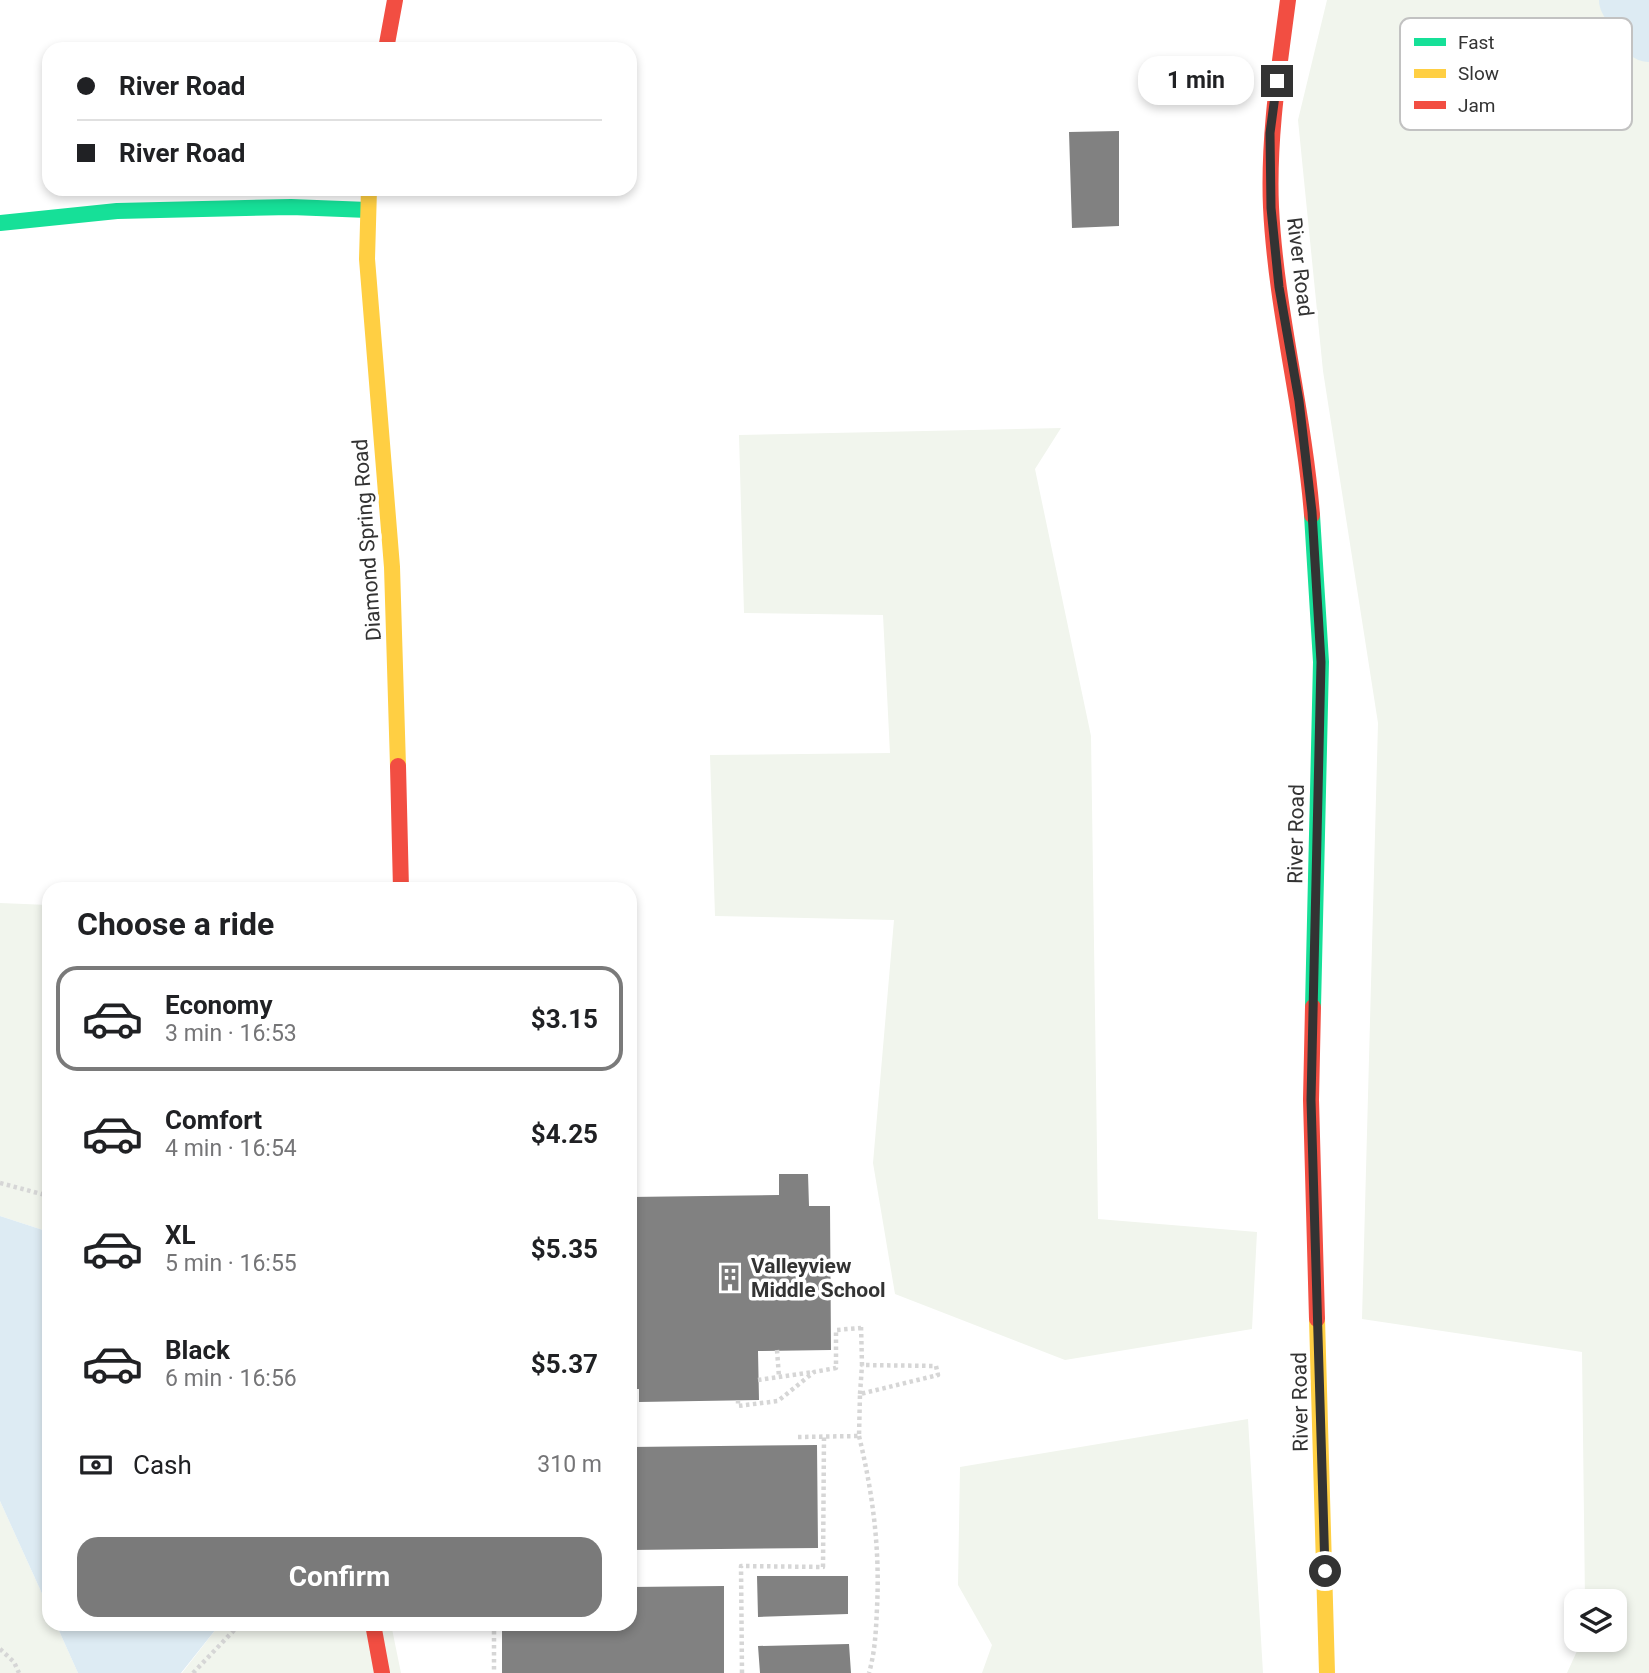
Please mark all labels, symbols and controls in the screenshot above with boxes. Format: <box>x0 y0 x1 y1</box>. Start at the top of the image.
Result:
legend <box>1400 18 1632 130</box>
text: Fast <box>1458 31 1495 54</box>
callout: 1 min <box>1137 56 1252 106</box>
text: Slow <box>1458 62 1499 85</box>
route end <box>1261 65 1293 97</box>
text: 1 min <box>1167 67 1225 94</box>
text: River Road <box>119 71 245 101</box>
text: Jam <box>1458 94 1495 117</box>
text: River Road <box>119 138 245 168</box>
street label: River Road <box>1282 216 1318 318</box>
street label: Diamond Spring Road <box>348 438 386 642</box>
street label: River Road <box>1283 784 1309 884</box>
text: Choose a ride <box>77 905 274 943</box>
icon: car <box>81 987 144 1050</box>
text: Economy <box>165 990 272 1020</box>
text: $3.15 <box>531 1004 598 1034</box>
text: 3 min · 16:53 <box>165 1020 297 1047</box>
icon: car <box>81 1102 144 1165</box>
text: Comfort <box>165 1105 262 1135</box>
text: $4.25 <box>531 1119 598 1149</box>
text: 4 min · 16:54 <box>165 1135 297 1162</box>
icon: car <box>81 1217 144 1280</box>
text: XL <box>165 1220 196 1250</box>
text: $5.35 <box>531 1234 598 1264</box>
text: 5 min · 16:55 <box>165 1250 297 1277</box>
place label: Valleyview Middle School <box>751 1254 886 1302</box>
building icon: Valleyview Middle School <box>715 1263 745 1293</box>
icon: car <box>81 1332 144 1395</box>
text: Black <box>165 1335 230 1365</box>
text: $5.37 <box>531 1349 598 1379</box>
street label: River Road <box>1287 1352 1313 1452</box>
text: 6 min · 16:56 <box>165 1365 297 1392</box>
icon: cash <box>77 1446 115 1484</box>
text: Cash <box>133 1450 192 1480</box>
text: 310 m <box>537 1451 602 1478</box>
button: Confirm <box>77 1537 602 1617</box>
route start <box>1309 1555 1341 1587</box>
map controls <box>1564 1589 1627 1652</box>
button: layers <box>1564 1589 1627 1652</box>

